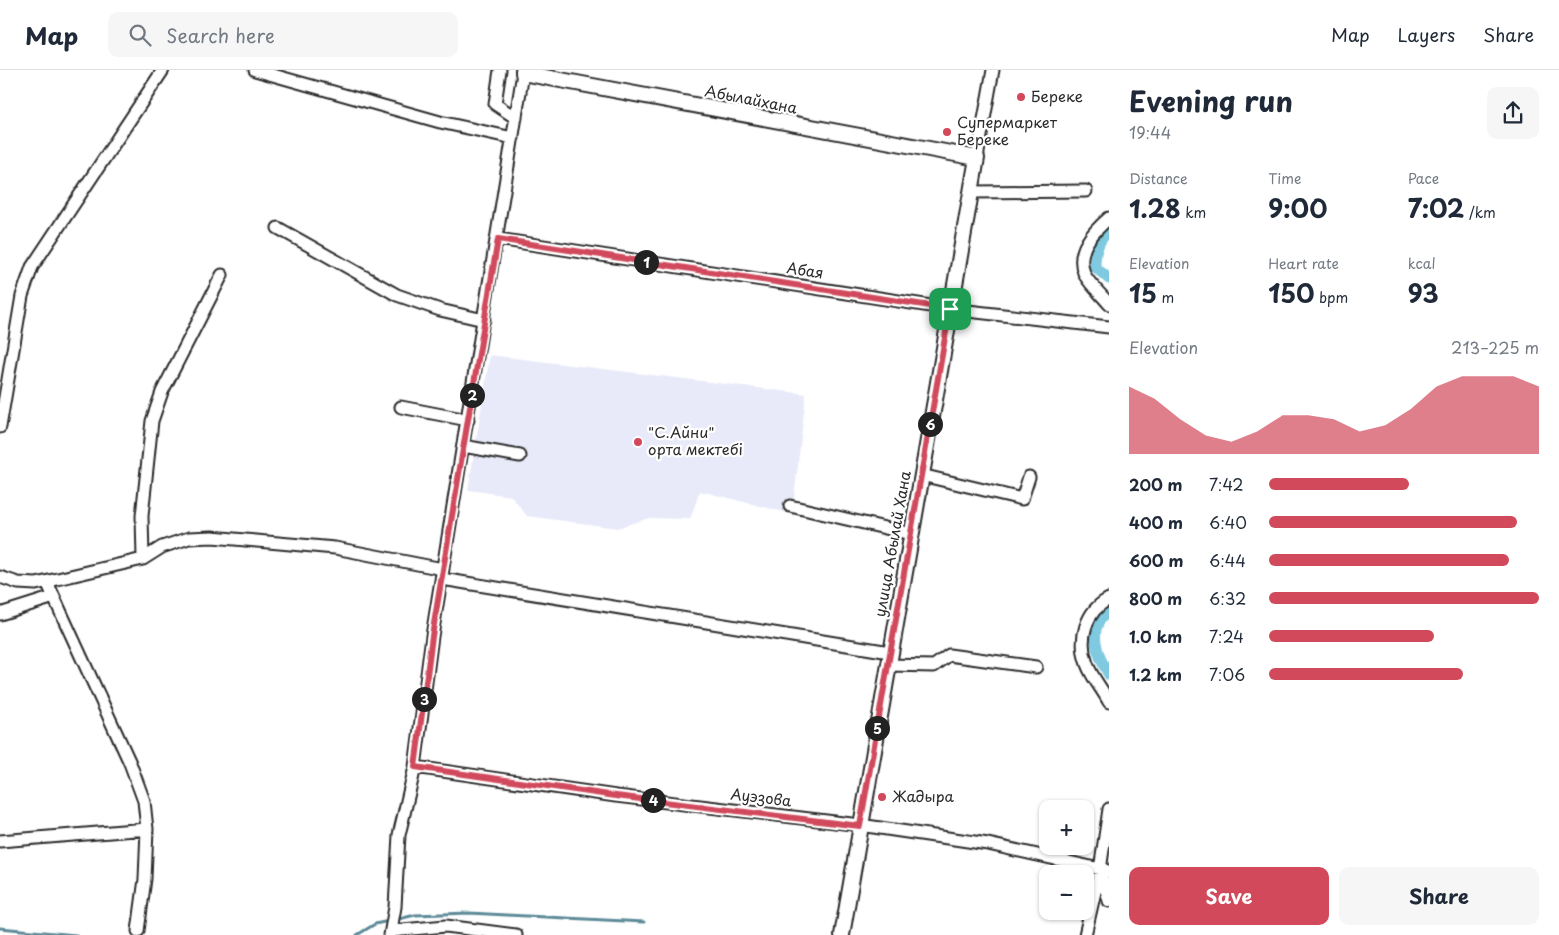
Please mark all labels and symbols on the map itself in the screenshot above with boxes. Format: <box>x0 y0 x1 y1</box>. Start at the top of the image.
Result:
street label: Абылайхана <box>703 78 800 119</box>
place label: Береке <box>1031 84 1083 107</box>
marker: Береке <box>1015 91 1027 103</box>
place label: Супермаркет Береке <box>957 110 1058 150</box>
marker: Супермаркет Береке <box>941 126 953 138</box>
pin: 1 <box>634 250 658 274</box>
street label: Абая <box>785 255 825 284</box>
pin <box>929 288 971 330</box>
pin: 2 <box>460 382 484 408</box>
pin: 6 <box>918 412 942 436</box>
place label: "С.Айни" орта мектебі <box>648 420 743 460</box>
marker: "С.Айни" орта мектебі <box>632 436 644 448</box>
street label: улица Абылай Хана <box>867 468 916 619</box>
pin: 3 <box>412 686 436 712</box>
pin: 5 <box>864 716 890 740</box>
street label: Ауэзова <box>729 781 794 812</box>
place label: Жадыра <box>892 784 954 807</box>
pin: 4 <box>640 788 666 812</box>
marker: Жадыра <box>876 791 888 803</box>

